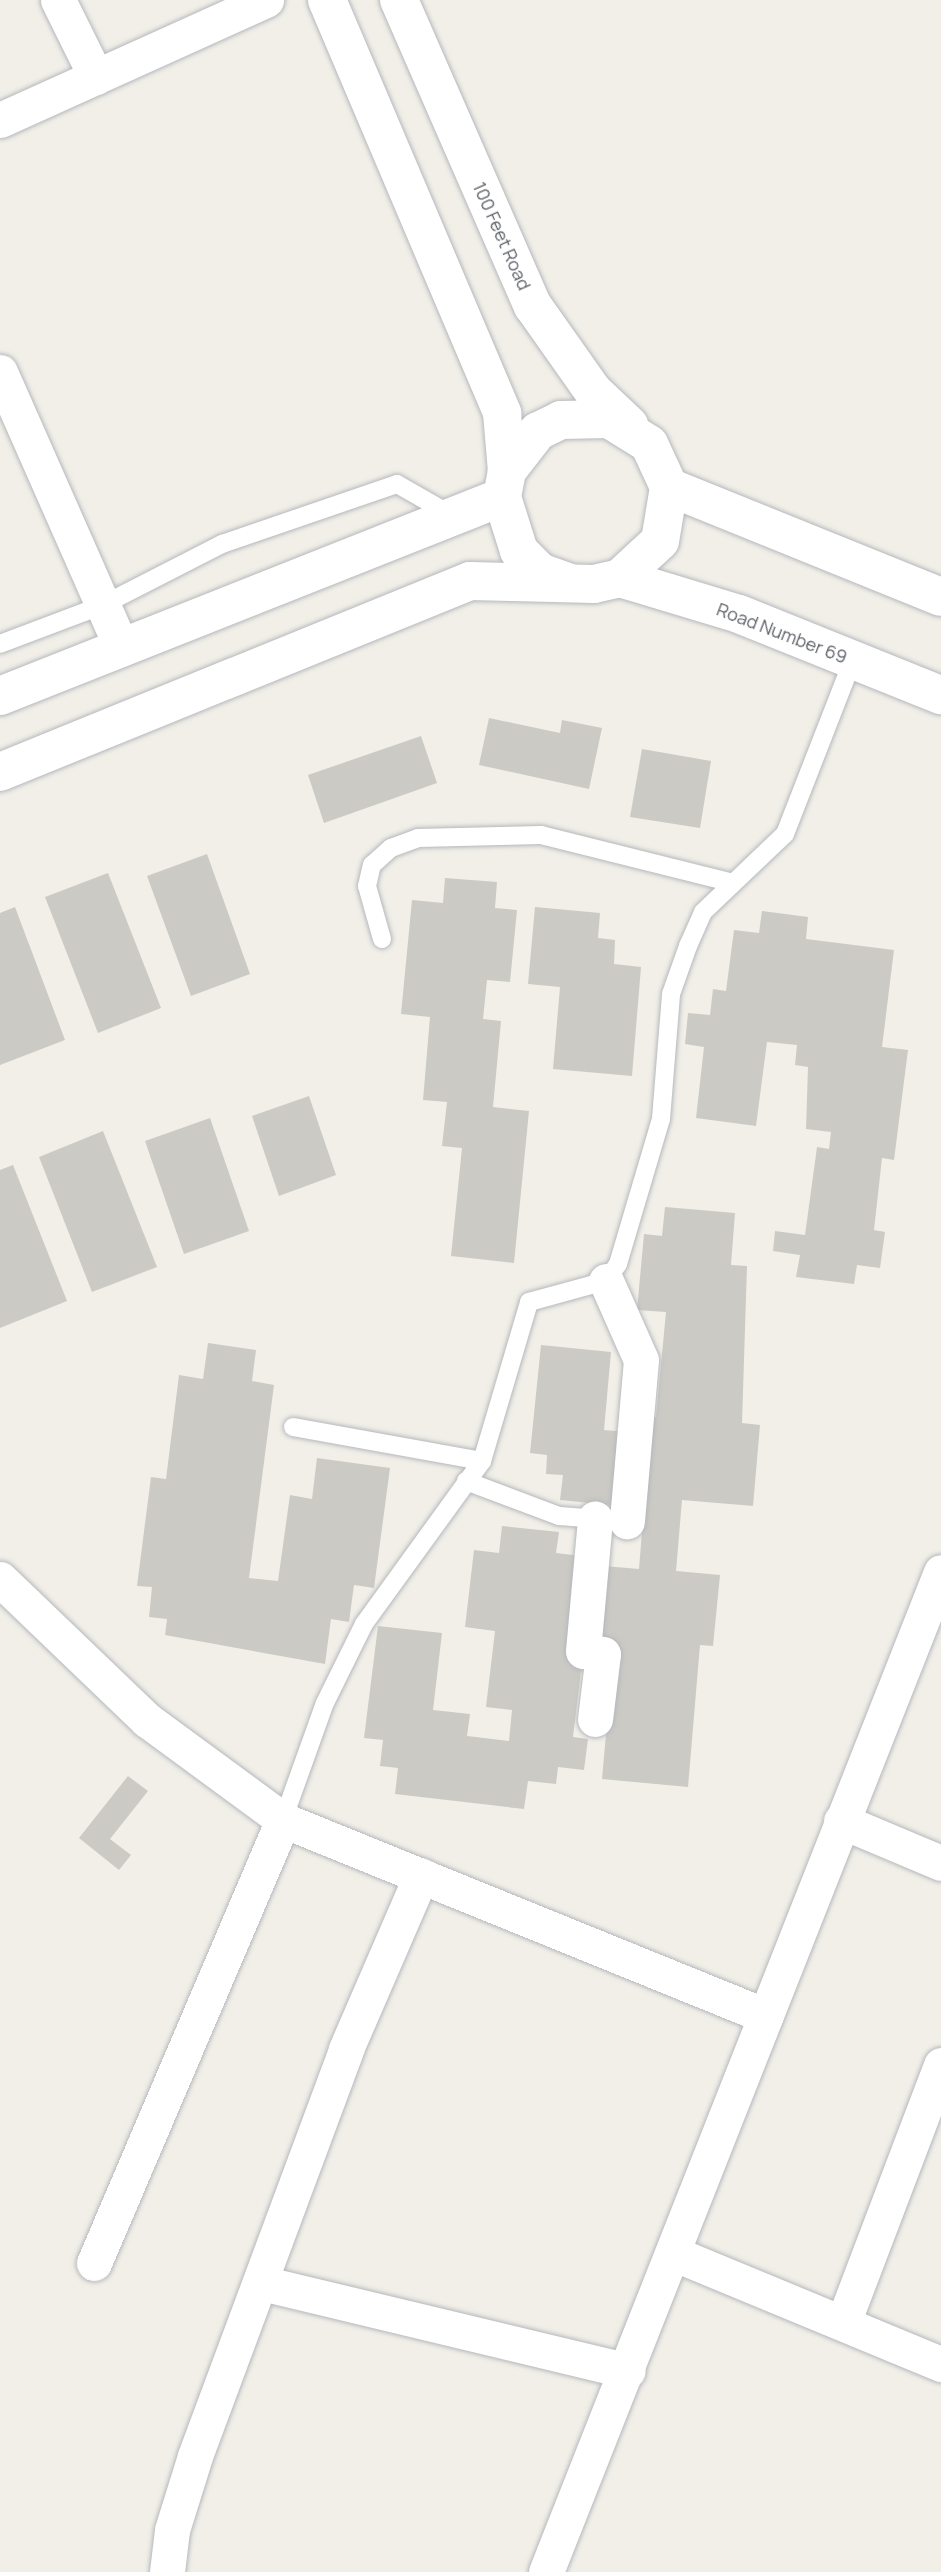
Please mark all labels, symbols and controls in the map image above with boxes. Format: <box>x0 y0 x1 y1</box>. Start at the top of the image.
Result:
street label: 100 Feet Road <box>469 179 535 293</box>
street label: Road Number 69 <box>714 598 850 668</box>

